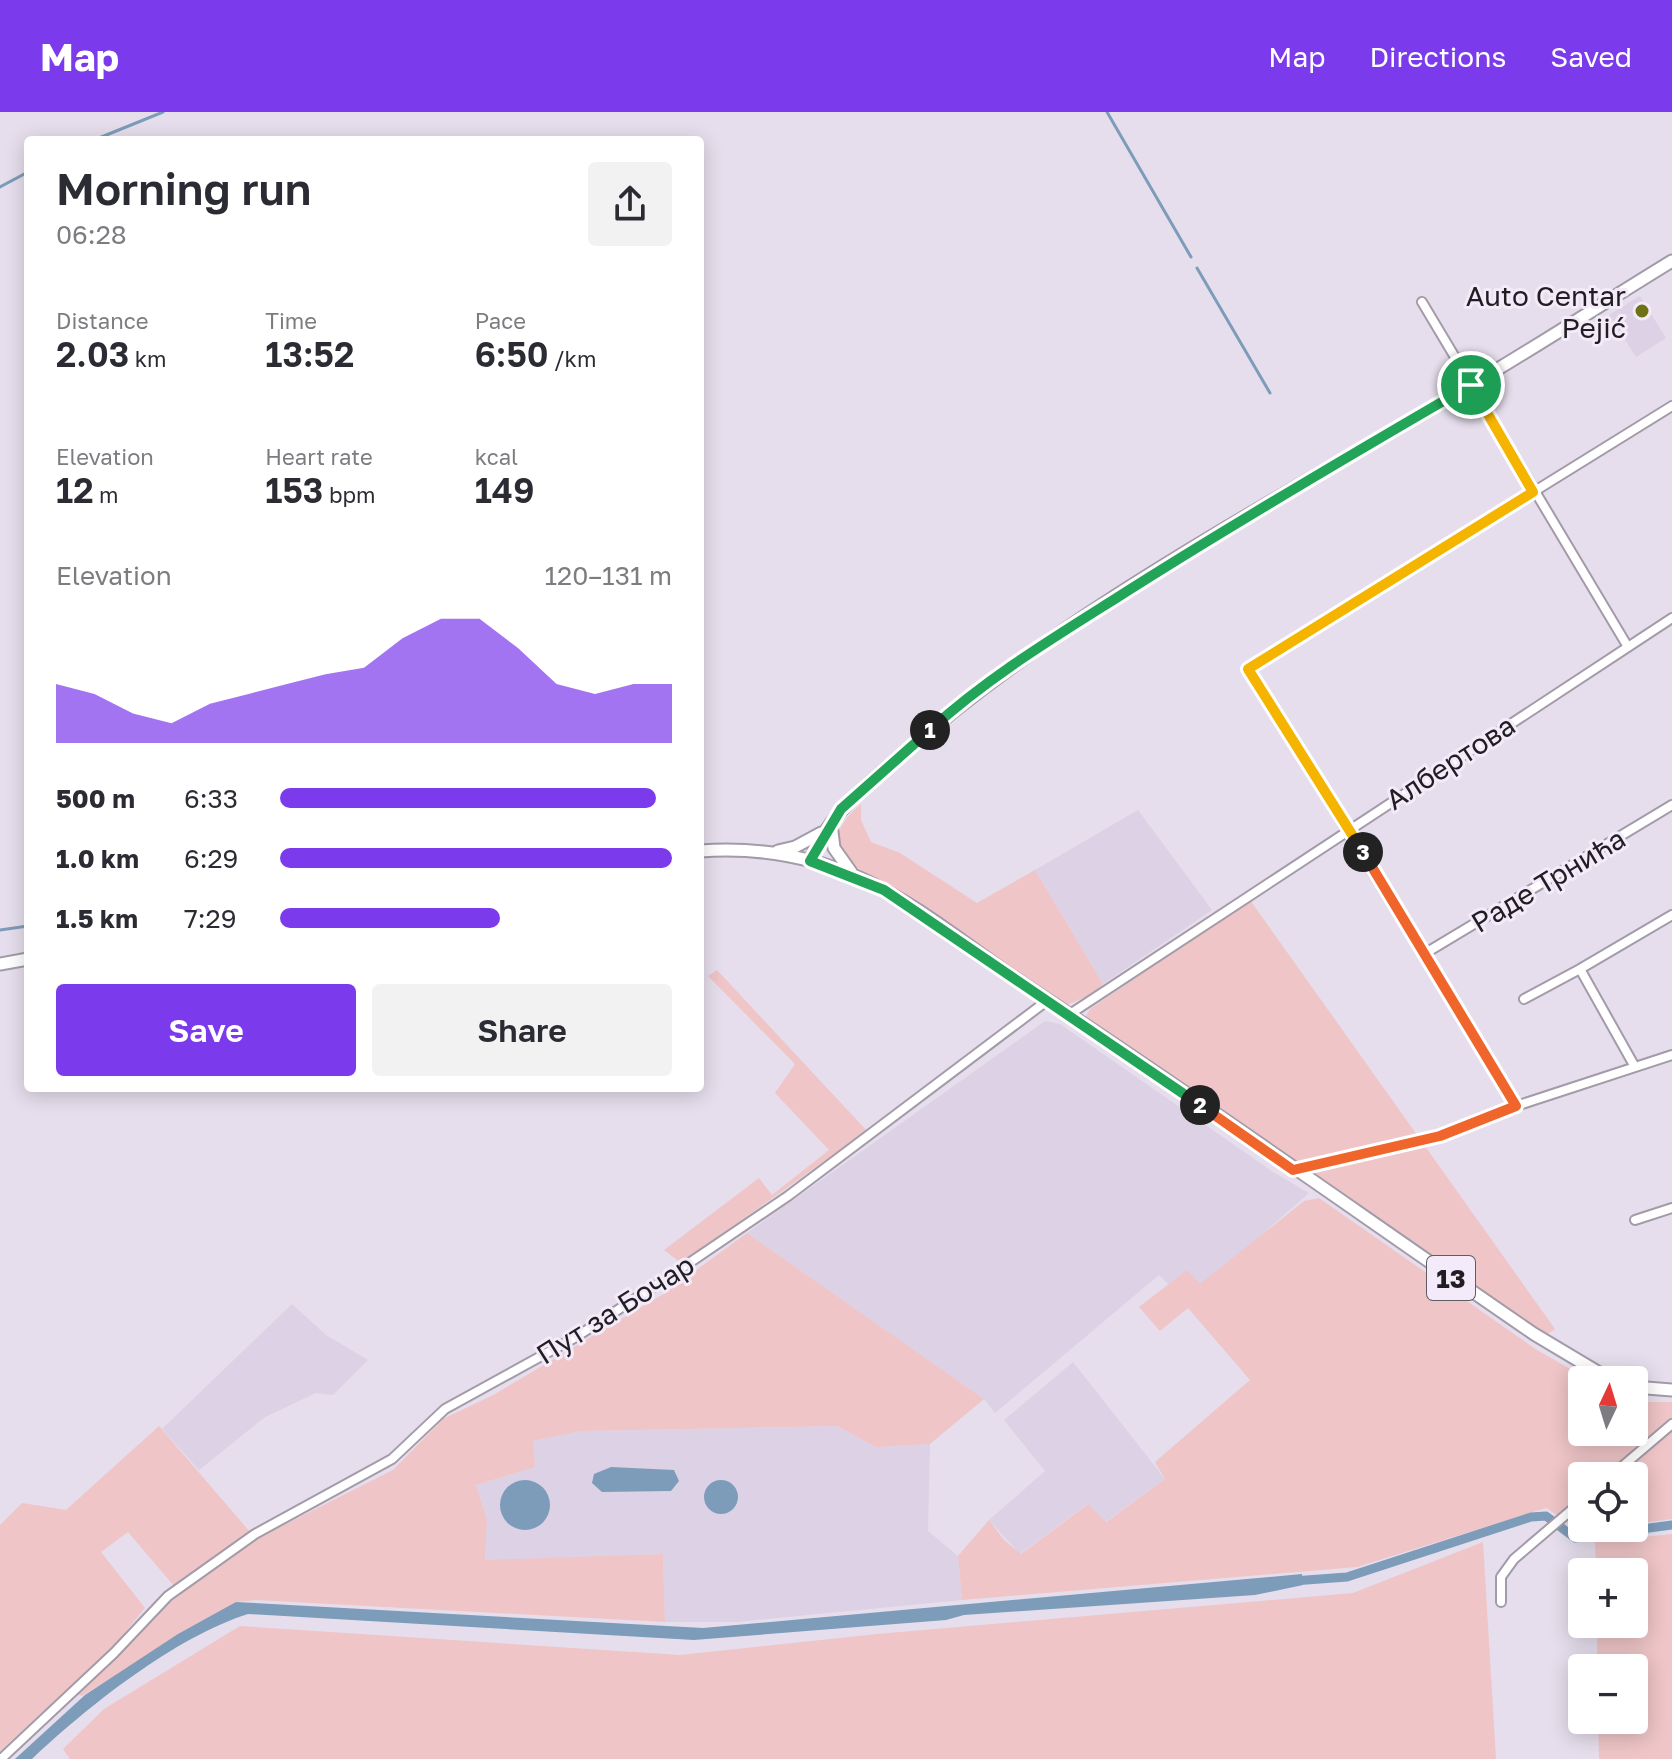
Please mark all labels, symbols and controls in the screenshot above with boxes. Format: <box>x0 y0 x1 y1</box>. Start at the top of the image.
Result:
text: Map <box>40 34 119 79</box>
text: Map <box>1268 40 1325 73</box>
text: Directions <box>1369 40 1506 73</box>
text: Saved <box>1550 40 1632 73</box>
text: Morning run <box>56 162 311 215</box>
button: share <box>588 162 672 246</box>
text: 06:28 <box>56 219 127 250</box>
place label: Auto Centar Pejić <box>1466 279 1626 344</box>
marker: Auto Centar Pejić <box>1633 302 1651 320</box>
text: Distance <box>56 307 148 334</box>
text: Time <box>265 307 317 334</box>
text: Pace <box>475 307 526 334</box>
text: 2.03 <box>56 334 129 374</box>
text: 13:52 <box>265 334 354 374</box>
text: 6:50 <box>475 334 549 374</box>
text: km <box>129 345 167 372</box>
text: /km <box>549 345 596 372</box>
pin <box>1437 351 1505 419</box>
icon: arrive <box>1449 363 1493 407</box>
text: Elevation <box>56 443 154 470</box>
text: Heart rate <box>265 443 373 470</box>
text: kcal <box>475 443 518 470</box>
text: 12 <box>56 470 94 510</box>
text: 153 <box>265 470 323 510</box>
text: 149 <box>475 470 534 510</box>
text: m <box>94 481 119 508</box>
text: bpm <box>323 481 375 508</box>
text: Elevation <box>56 560 172 591</box>
text: 120–131 m <box>544 560 672 591</box>
street label: Албертова <box>1379 708 1521 816</box>
pin: 1 <box>910 710 950 750</box>
text: 1 <box>924 716 936 743</box>
text: 500 m <box>56 783 135 814</box>
text: 6:33 <box>184 783 238 814</box>
street label: Раде Трнића <box>1465 821 1631 939</box>
pin: 3 <box>1343 832 1383 872</box>
text: 3 <box>1356 838 1370 865</box>
text: 1.0 km <box>56 843 139 874</box>
text: 6:29 <box>184 843 238 874</box>
text: 1.5 km <box>56 903 138 934</box>
text: 7:29 <box>184 903 236 934</box>
button: Save <box>56 984 356 1076</box>
button: Share <box>372 984 672 1076</box>
pin: 2 <box>1180 1085 1220 1125</box>
text: 2 <box>1193 1091 1207 1118</box>
street label: Пут за Бочар <box>530 1247 700 1371</box>
road number: 13 <box>1427 1256 1475 1300</box>
north arrow <box>1568 1366 1648 1446</box>
map controls <box>1568 1366 1648 1734</box>
button: locate <box>1568 1462 1648 1542</box>
button: + <box>1568 1558 1648 1638</box>
button: − <box>1568 1654 1648 1734</box>

